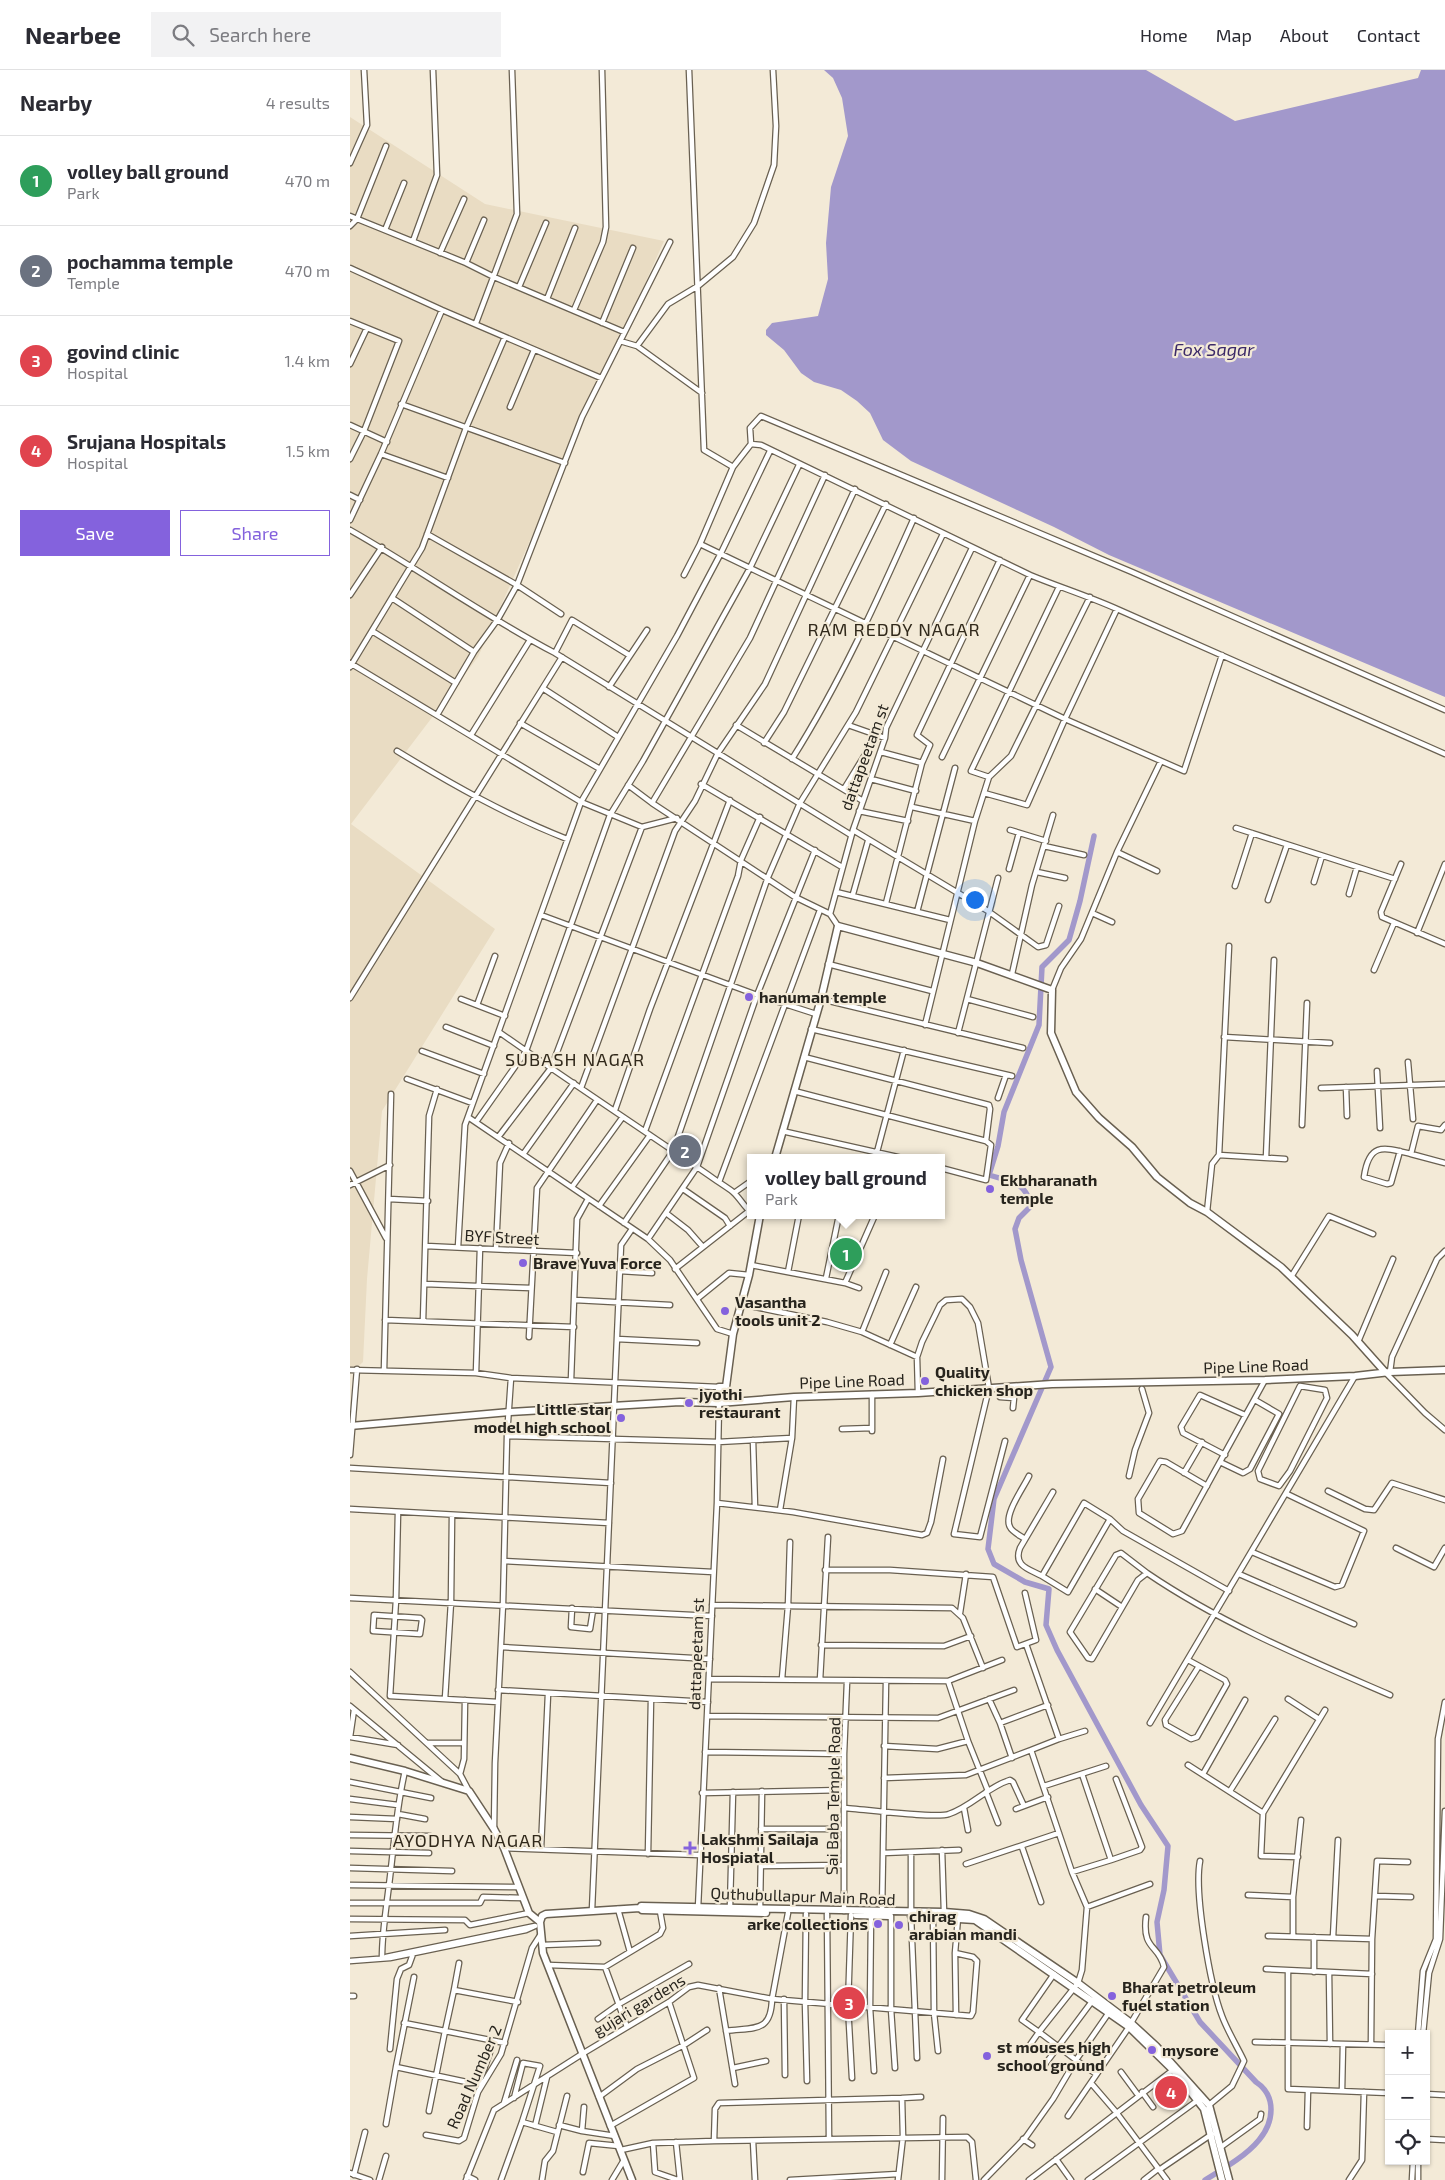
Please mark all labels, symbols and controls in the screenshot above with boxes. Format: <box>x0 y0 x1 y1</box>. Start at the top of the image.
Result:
search box <box>151 12 501 57</box>
text: Nearbee <box>25 20 121 49</box>
icon: search <box>169 21 197 49</box>
text: Search here <box>209 23 311 46</box>
text: Home <box>1140 24 1188 46</box>
text: Map <box>1216 24 1252 46</box>
text: About <box>1280 24 1329 46</box>
text: Contact <box>1357 24 1420 46</box>
text: Nearby <box>20 90 92 115</box>
text: 4 results <box>266 93 330 112</box>
text: volley ball ground <box>67 160 229 183</box>
text: 1 <box>33 171 39 190</box>
text: 470 m <box>285 171 330 190</box>
text: Park <box>67 183 100 202</box>
text: pochamma temple <box>67 250 233 273</box>
text: 2 <box>31 261 41 280</box>
text: 470 m <box>285 261 330 280</box>
text: Temple <box>67 273 120 292</box>
water label: Fox Sagar <box>1173 338 1255 360</box>
text: govind clinic <box>67 340 179 363</box>
text: 3 <box>31 351 41 370</box>
text: 1.4 km <box>285 351 330 370</box>
text: Hospital <box>67 363 128 382</box>
text: Srujana Hospitals <box>67 430 226 453</box>
text: 4 <box>31 441 41 460</box>
text: 1.5 km <box>286 441 330 460</box>
text: Hospital <box>67 453 128 472</box>
button: Save <box>20 510 170 556</box>
button: Share <box>180 510 330 556</box>
district label: RAM REDDY NAGAR <box>807 618 981 640</box>
street label: dattapeetam st <box>835 701 892 813</box>
your location <box>962 887 988 913</box>
place label: hanuman temple <box>759 987 886 1006</box>
marker: hanuman temple <box>743 991 755 1003</box>
district label: SUBASH NAGAR <box>505 1048 645 1070</box>
pin: 2 <box>669 1132 701 1170</box>
popup <box>747 1154 945 1219</box>
text: volley ball ground <box>765 1166 927 1189</box>
place label: Ekbharanath temple <box>1000 1170 1097 1207</box>
marker: Ekbharanath temple <box>984 1183 996 1195</box>
text: Park <box>765 1189 798 1208</box>
street label: BYF Street <box>464 1225 540 1248</box>
pin: 1 <box>830 1235 862 1273</box>
place label: Brave Yuva Force <box>533 1253 662 1272</box>
marker: Brave Yuva Force <box>517 1257 529 1269</box>
place label: Vasantha tools unit 2 <box>735 1292 820 1329</box>
marker: Vasantha tools unit 2 <box>719 1305 731 1317</box>
street label: Pipe Line Road <box>1203 1354 1309 1377</box>
place label: Quality chicken shop <box>935 1362 1033 1399</box>
street label: Pipe Line Road <box>799 1369 905 1392</box>
marker: Quality chicken shop <box>919 1375 931 1387</box>
place label: jyothi restaurant <box>699 1384 781 1421</box>
marker: jyothi restaurant <box>683 1397 695 1409</box>
place label: Little star model high school <box>474 1399 612 1436</box>
marker: Little star model high school <box>615 1412 627 1424</box>
street label: dattapeetam st <box>684 1598 707 1710</box>
street label: Sai Baba Temple Road <box>822 1717 843 1875</box>
district label: AYODHYA NAGAR <box>393 1829 543 1851</box>
place label: Lakshmi Sailaja Hospiatal <box>701 1829 819 1866</box>
marker: Lakshmi Sailaja Hospiatal <box>683 1841 697 1855</box>
street label: Quthubullapur Main Road <box>710 1883 896 1909</box>
place label: chirag arabian mandi <box>909 1906 1017 1943</box>
place label: arke collections <box>747 1914 868 1933</box>
marker: arke collections <box>872 1918 884 1930</box>
marker: chirag arabian mandi <box>893 1919 905 1931</box>
street label: gujari gardens <box>589 1970 689 2040</box>
place label: Bharat petroleum fuel station <box>1122 1977 1256 2014</box>
pin: 3 <box>833 1984 865 2022</box>
marker: Bharat petroleum fuel station <box>1106 1990 1118 2002</box>
street label: Road Number 2 <box>442 2022 505 2131</box>
map controls <box>1385 2030 1430 2165</box>
button: + <box>1385 2030 1430 2075</box>
place label: st mouses high school ground <box>997 2037 1111 2074</box>
place label: mysore <box>1162 2040 1219 2060</box>
marker: mysore <box>1146 2044 1158 2056</box>
marker: st mouses high school ground <box>981 2050 993 2062</box>
pin: 4 <box>1155 2073 1187 2111</box>
button: − <box>1385 2075 1430 2120</box>
button: locate <box>1385 2120 1430 2165</box>

